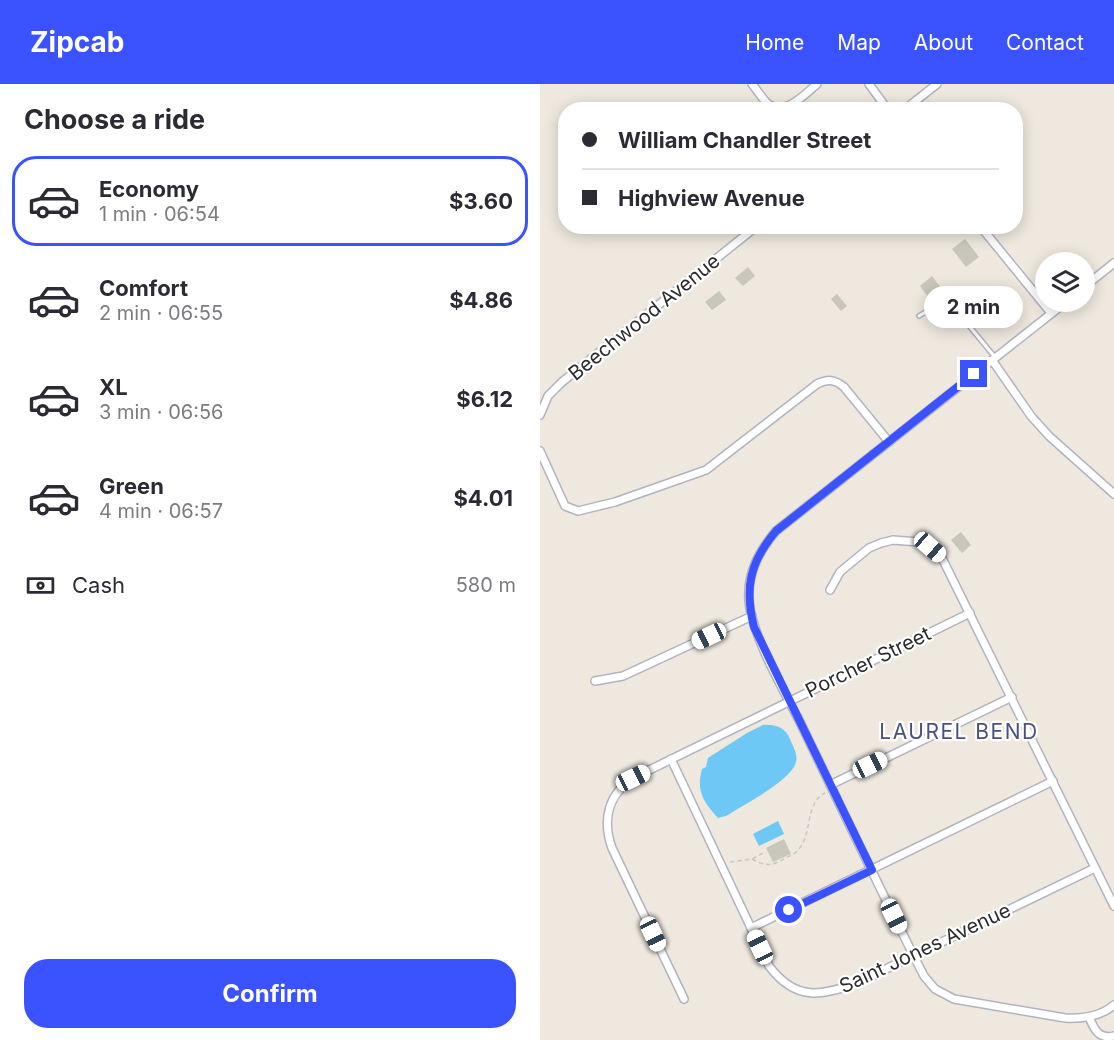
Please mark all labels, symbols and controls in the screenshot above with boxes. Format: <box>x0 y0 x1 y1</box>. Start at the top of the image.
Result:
text: Zipcab <box>30 25 125 59</box>
text: Home <box>745 30 804 55</box>
text: Map <box>837 30 881 55</box>
text: About <box>914 30 973 55</box>
text: Contact <box>1006 30 1084 55</box>
text: Choose a ride <box>24 103 205 136</box>
text: William Chandler Street <box>618 127 871 153</box>
icon: car <box>27 174 81 228</box>
text: Economy <box>99 176 199 202</box>
text: Highview Avenue <box>618 185 805 211</box>
text: $3.60 <box>449 188 513 214</box>
text: 1 min · 06:54 <box>99 202 220 226</box>
street label: Beechwood Avenue <box>563 249 725 385</box>
map controls <box>1035 252 1095 312</box>
button: layers <box>1035 252 1095 312</box>
icon: car <box>27 273 81 327</box>
text: Comfort <box>99 275 188 301</box>
text: $4.86 <box>449 287 513 313</box>
callout: 2 min <box>924 287 1024 329</box>
text: 2 min <box>947 295 1000 319</box>
text: 2 min · 06:55 <box>99 301 223 325</box>
route end <box>960 360 987 387</box>
icon: car <box>27 372 81 426</box>
text: XL <box>99 374 128 400</box>
text: $6.12 <box>456 386 513 412</box>
text: 3 min · 06:56 <box>99 400 224 424</box>
icon: car <box>27 471 81 525</box>
text: Green <box>99 473 164 499</box>
text: $4.01 <box>453 485 513 511</box>
text: 4 min · 06:57 <box>99 499 223 523</box>
car <box>911 528 949 566</box>
icon: cash <box>24 569 57 602</box>
text: Cash <box>72 572 125 598</box>
text: 580 m <box>456 573 516 597</box>
car <box>689 620 729 652</box>
street label: Porcher Street <box>801 621 935 703</box>
district label: LAUREL BEND <box>879 719 1039 744</box>
car <box>850 749 890 781</box>
car <box>613 762 653 794</box>
route start <box>775 896 802 923</box>
car <box>878 896 910 936</box>
street label: Saint Jones Avenue <box>836 898 1014 998</box>
car <box>637 914 669 954</box>
car <box>744 927 776 967</box>
button: Confirm <box>24 959 516 1028</box>

